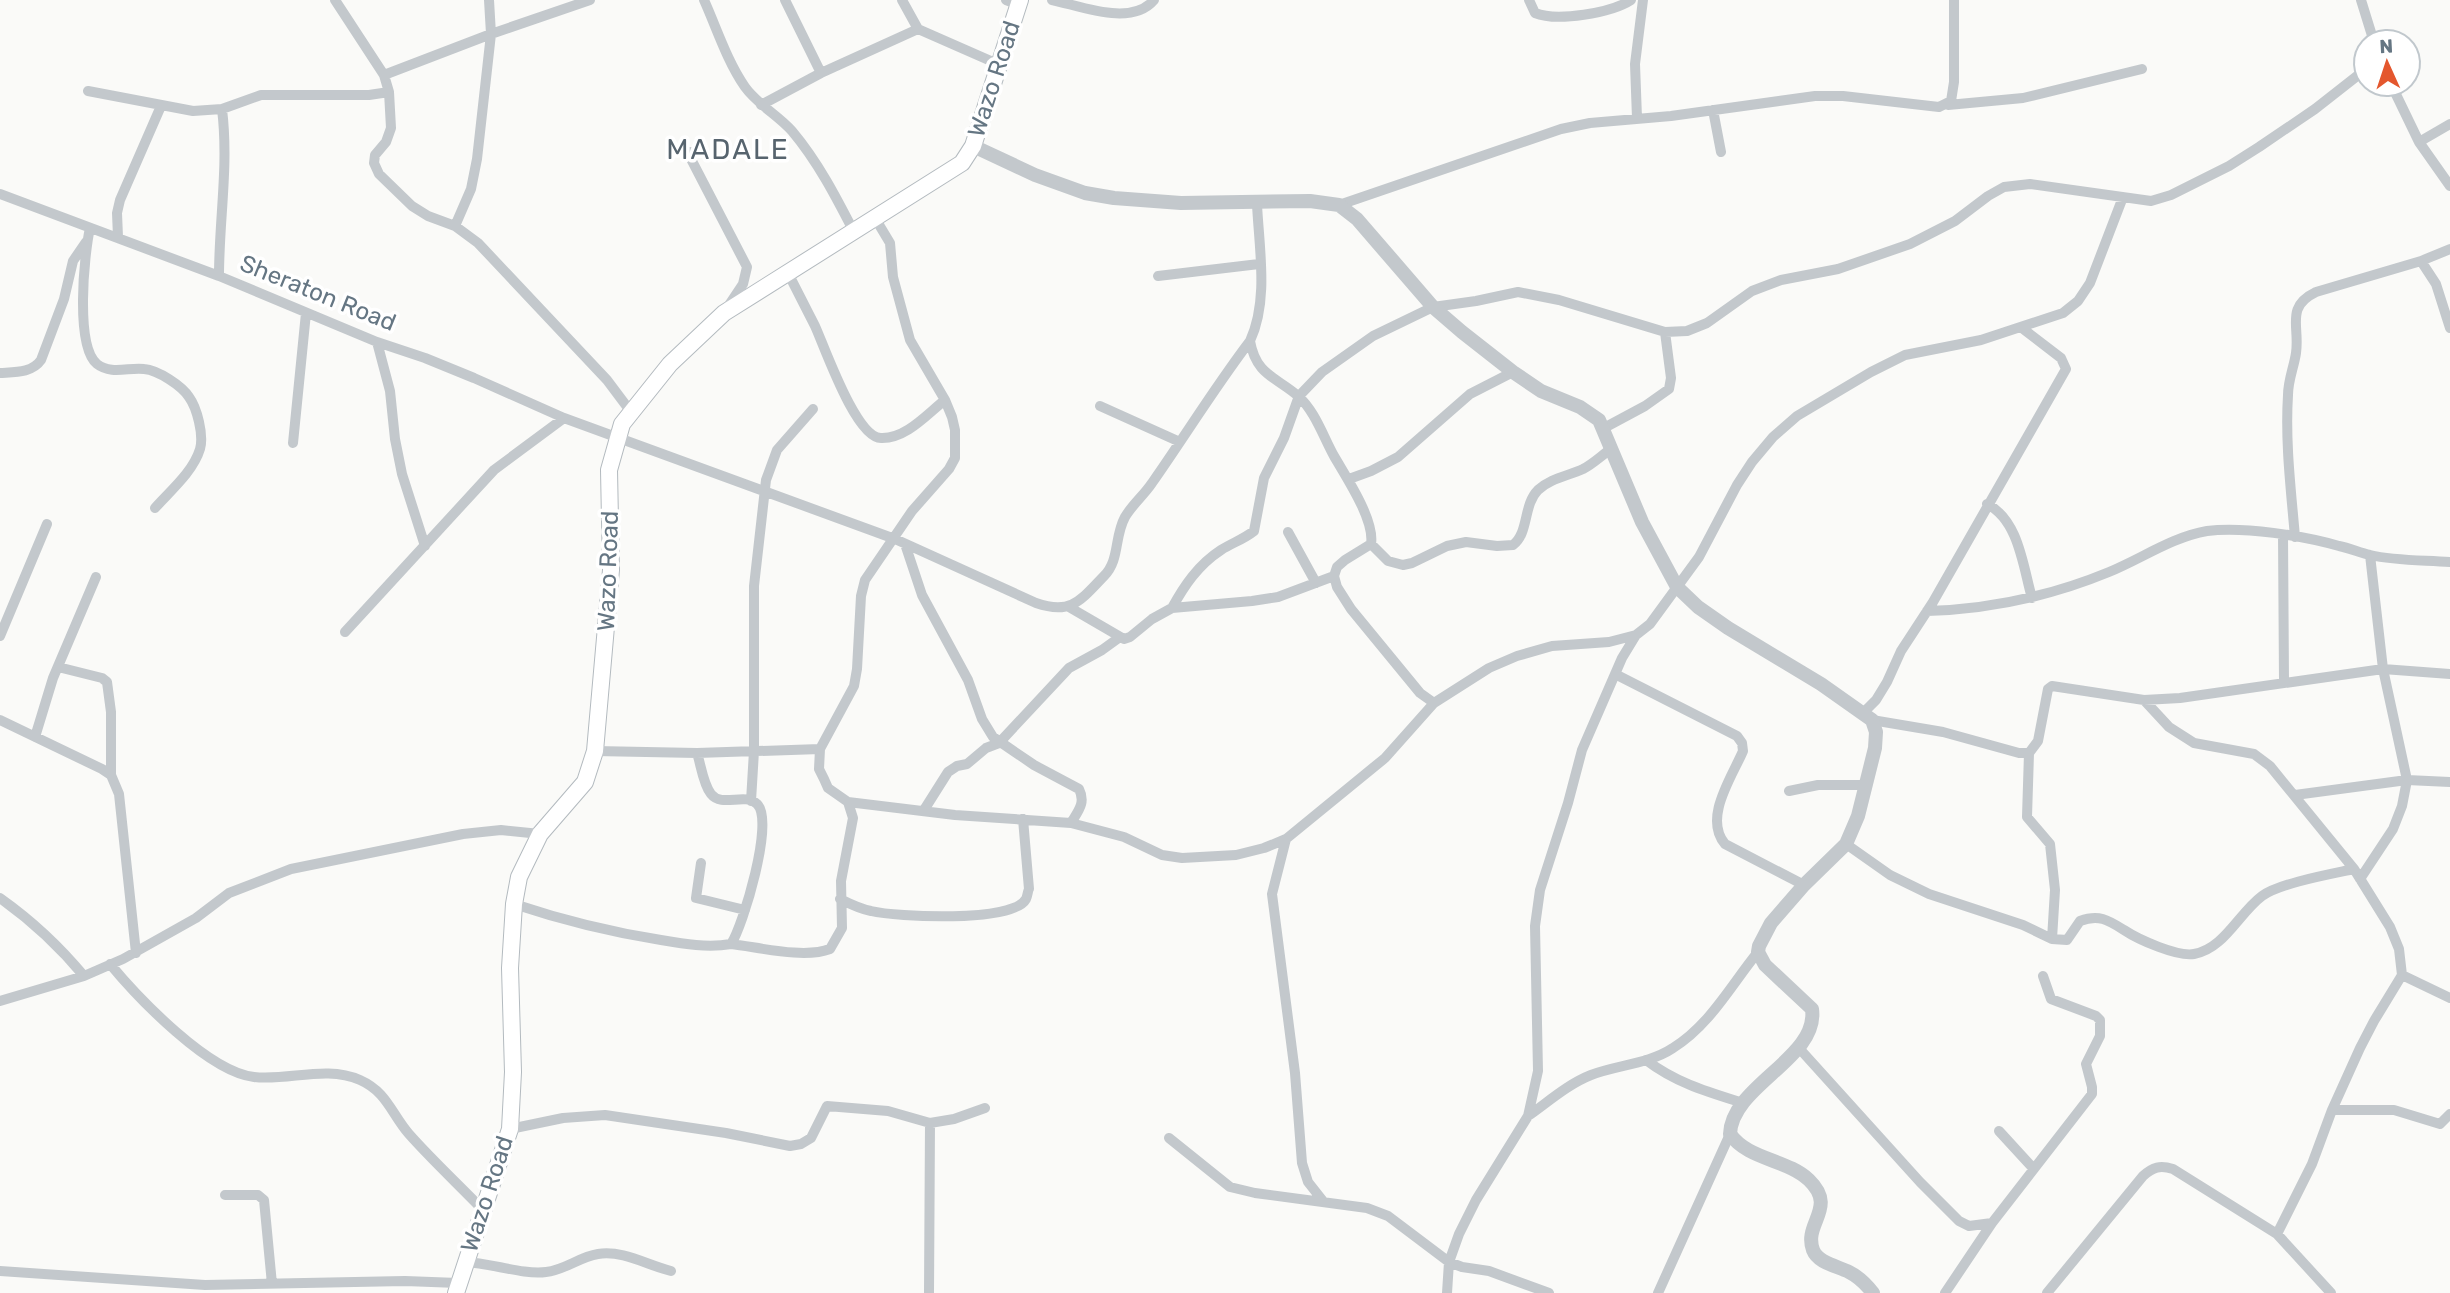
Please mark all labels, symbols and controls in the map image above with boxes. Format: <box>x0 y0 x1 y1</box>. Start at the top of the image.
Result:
street label: Wazo Road <box>962 17 1026 141</box>
north arrow <box>2352 28 2422 98</box>
text: N <box>2379 35 2394 58</box>
district label: MADALE <box>666 133 790 166</box>
street label: Sheraton Road <box>236 249 400 337</box>
street label: Wazo Road <box>592 510 624 632</box>
street label: Wazo Road <box>455 1132 519 1256</box>

